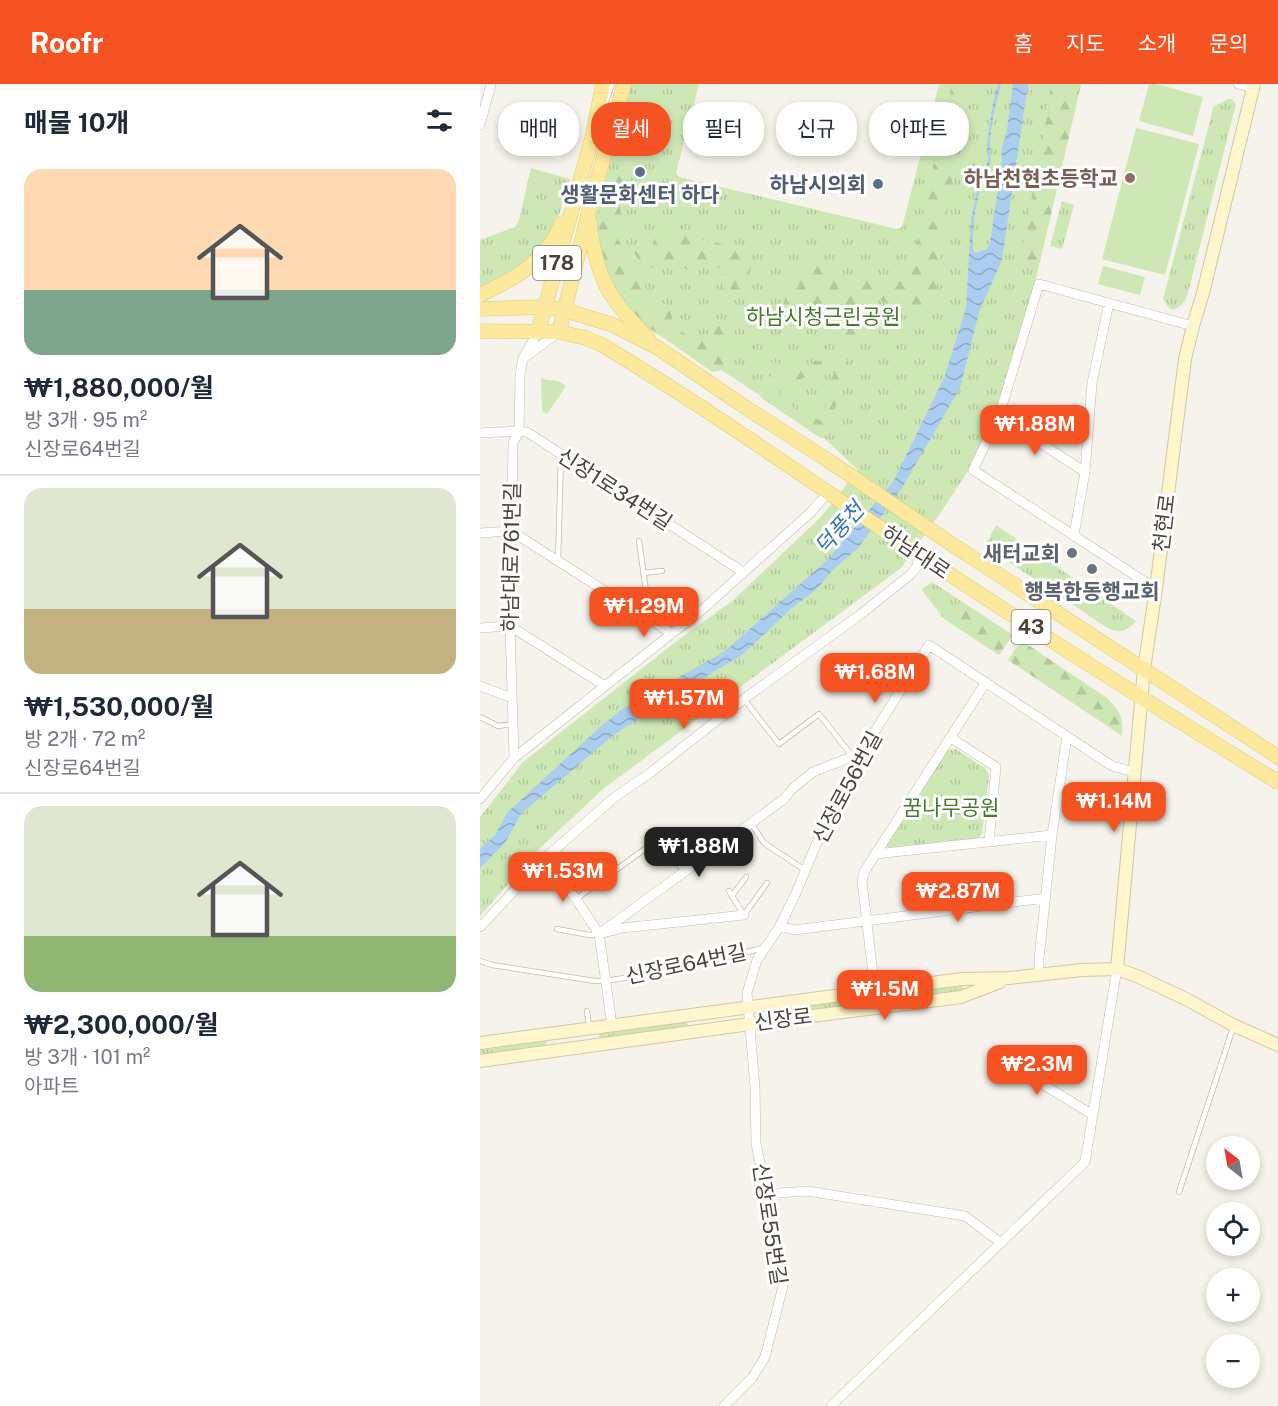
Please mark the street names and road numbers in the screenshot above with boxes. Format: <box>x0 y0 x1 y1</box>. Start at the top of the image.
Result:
road number: 178 <box>533 246 581 280</box>
street label: 신장1로34번길 <box>553 443 677 535</box>
street label: 하남대로761번길 <box>497 482 525 632</box>
street label: 천현로 <box>1148 493 1180 553</box>
street label: 하남대로 <box>877 520 955 584</box>
road number: 43 <box>1012 610 1050 644</box>
street label: 신장로56번길 <box>807 727 887 847</box>
street label: 신장로64번길 <box>623 939 749 989</box>
street label: 신장로 <box>753 1003 813 1035</box>
street label: 신장로55번길 <box>748 1161 792 1287</box>

